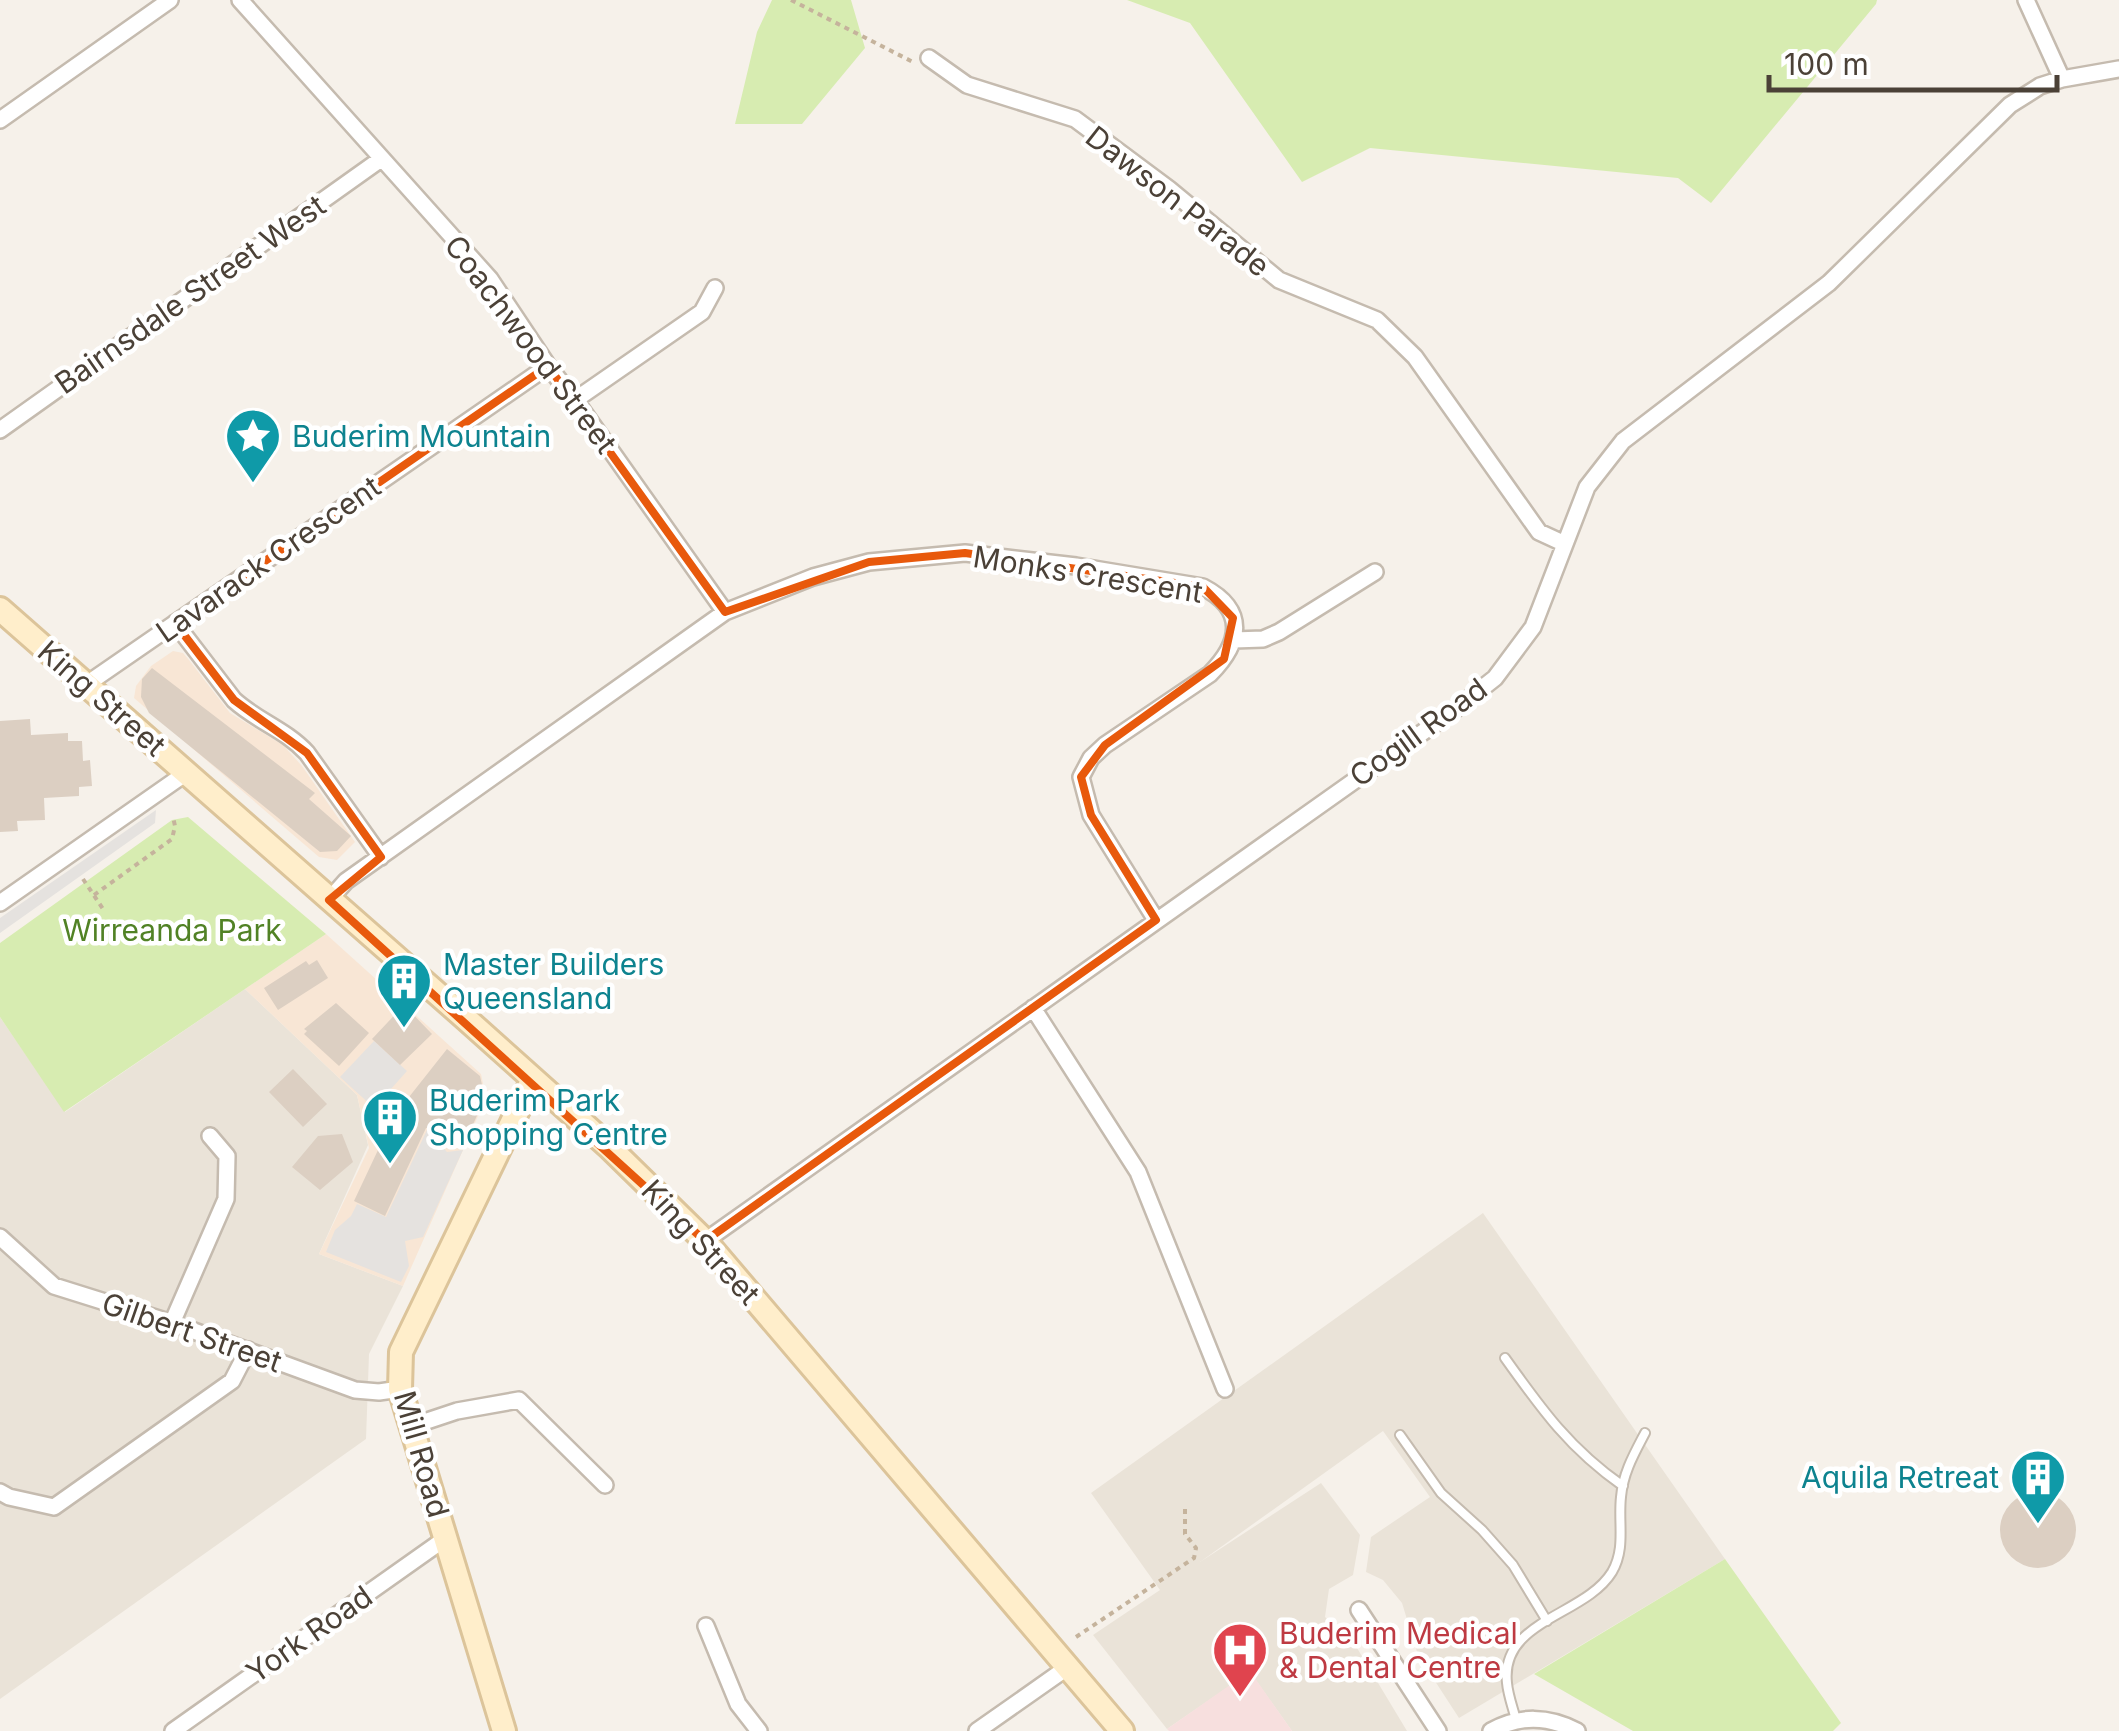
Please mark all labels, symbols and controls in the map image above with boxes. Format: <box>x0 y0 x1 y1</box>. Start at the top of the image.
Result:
scale bar <box>1769 30 2056 92</box>
text: 100 m <box>1784 46 1869 82</box>
street label: Dawson Parade <box>1079 118 1277 284</box>
street label: Bairnsdale Street West <box>48 187 332 401</box>
street label: Coachwood Street <box>437 228 625 460</box>
place icon: Buderim Mountain <box>223 406 283 485</box>
place label: Buderim Mountain <box>292 418 551 454</box>
street label: Lavarack Crescent <box>149 468 387 650</box>
street label: Monks Crescent <box>971 538 1205 610</box>
street label: King Street <box>31 633 173 763</box>
street label: Cogill Road <box>1342 670 1494 794</box>
park label: Wirreanda Park <box>62 912 282 948</box>
place label: Master Builders Queensland <box>443 946 664 1016</box>
building icon: Master Builders Queensland <box>374 951 434 1030</box>
place label: Buderim Park Shopping Centre <box>429 1082 668 1152</box>
building icon: Buderim Park Shopping Centre <box>360 1087 420 1166</box>
street label: King Street <box>634 1172 768 1312</box>
street label: Gilbert Street <box>98 1284 287 1380</box>
street label: Mill Road <box>387 1387 457 1521</box>
building icon: Aquila Retreat <box>2008 1447 2068 1526</box>
place label: Aquila Retreat <box>1801 1459 1999 1495</box>
street label: York Road <box>239 1578 379 1690</box>
place label: Buderim Medical & Dental Centre <box>1279 1615 1518 1685</box>
hospital icon: Buderim Medical & Dental Centre <box>1210 1620 1270 1699</box>

